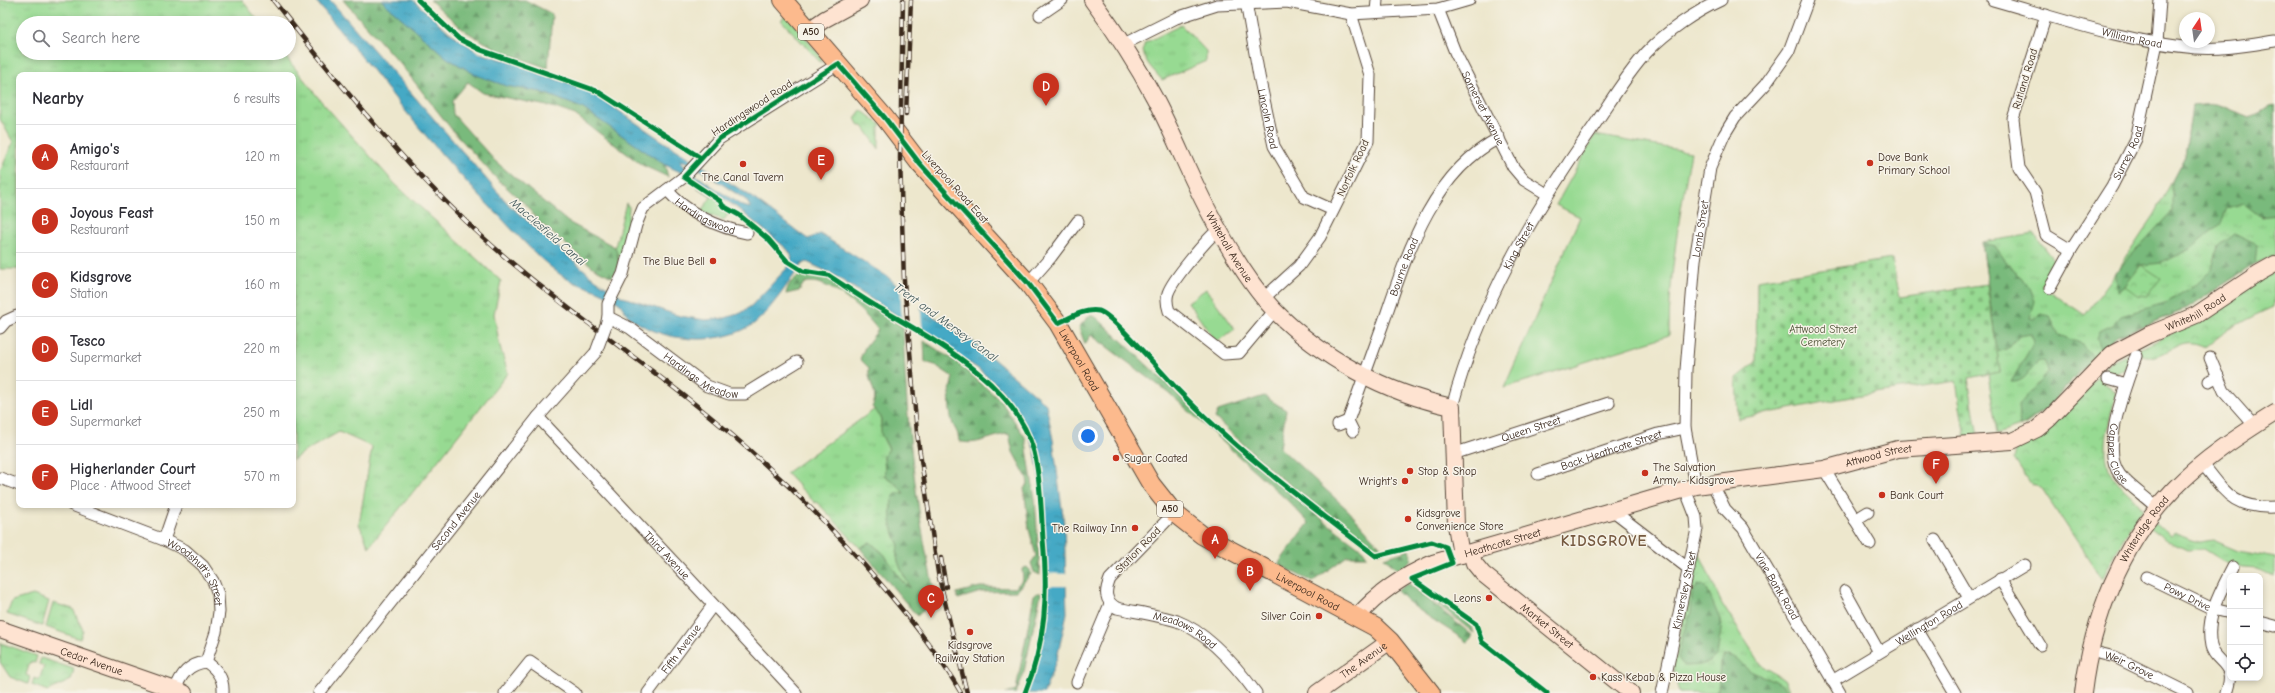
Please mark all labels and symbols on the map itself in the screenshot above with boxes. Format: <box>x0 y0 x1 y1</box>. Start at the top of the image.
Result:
north arrow <box>2179 12 2215 48</box>
road number: A50 <box>798 24 824 40</box>
street label: William Road <box>2100 25 2163 50</box>
street label: Rutland Road <box>2010 47 2040 111</box>
street label: Somerset Avenue <box>1459 69 1508 148</box>
pin: D <box>1033 73 1059 106</box>
street label: Hardingswood Road <box>709 77 795 139</box>
street label: Lincoln Road <box>1255 88 1281 150</box>
street label: Surrey Road <box>2110 124 2145 182</box>
street label: Norfolk Road <box>1334 137 1372 199</box>
pin: E <box>808 147 834 180</box>
street label: Liverpool Road East <box>919 148 992 227</box>
place label: Dove Bank Primary School <box>1878 151 1950 177</box>
marker: Dove Bank Primary School <box>1865 158 1875 168</box>
marker: The Canal Tavern <box>738 159 748 169</box>
place label: The Canal Tavern <box>702 171 784 184</box>
water label: Macclesfield Canal <box>507 195 589 269</box>
street label: Hardingswood <box>672 195 737 237</box>
street label: Lamb Street <box>1689 199 1711 258</box>
street label: Whitehall Avenue <box>1203 209 1256 285</box>
street label: King Street <box>1500 219 1537 271</box>
street label: Bourne Road <box>1387 235 1421 298</box>
place label: The Blue Bell <box>643 255 705 268</box>
marker: The Blue Bell <box>708 256 718 266</box>
water label: Trent and Mersey Canal <box>892 280 1001 364</box>
street label: Whitehill Road <box>2163 290 2228 334</box>
park label: Attwood Street Cemetery <box>1789 323 1858 349</box>
street label: Liverpool Road <box>1056 326 1102 393</box>
street label: Hardings Meadow <box>661 349 738 401</box>
street label: Queen Street <box>1500 412 1563 444</box>
street label: Capper Close <box>2106 422 2131 487</box>
your location <box>1078 426 1098 446</box>
street label: Back Heathcote Street <box>1559 427 1664 473</box>
street label: Attwood Street <box>1844 442 1913 469</box>
pin: F <box>1923 451 1949 484</box>
place label: Sugar Coated <box>1124 452 1188 465</box>
marker: Sugar Coated <box>1111 453 1121 463</box>
place label: The Salvation Army - Kidsgrove <box>1653 461 1735 487</box>
place label: Stop & Shop <box>1418 465 1477 478</box>
marker: Stop & Shop <box>1405 466 1415 476</box>
marker: The Salvation Army - Kidsgrove <box>1640 468 1650 478</box>
place label: Wright's <box>1359 475 1397 488</box>
marker: Wright's <box>1400 476 1410 486</box>
street label: Second Avenue <box>428 488 483 553</box>
place label: Bank Court <box>1890 489 1944 502</box>
marker: Bank Court <box>1877 490 1887 500</box>
street label: Whiteridge Road <box>2117 493 2171 564</box>
road number: A50 <box>1157 501 1183 517</box>
place label: Kidsgrove Convenience Store <box>1416 507 1504 533</box>
marker: Kidsgrove Convenience Store <box>1403 514 1413 524</box>
place label: The Railway Inn <box>1052 522 1127 535</box>
marker: The Railway Inn <box>1130 523 1140 533</box>
street label: Station Road <box>1113 524 1163 576</box>
street label: Heathcote Street <box>1463 525 1543 560</box>
pin: A <box>1202 526 1228 559</box>
street label: Third Avenue <box>641 528 693 582</box>
district label: KIDSGROVE <box>1561 532 1647 550</box>
street label: Woodshutt's Street <box>165 536 225 607</box>
street label: Kinnersley Street <box>1669 549 1699 631</box>
street label: Vine Bank Road <box>1753 551 1802 622</box>
pin: B <box>1237 558 1263 591</box>
street label: Liverpool Road <box>1274 569 1342 614</box>
street label: Powy Drive <box>2162 580 2213 614</box>
pin: C <box>918 585 944 618</box>
place label: Leons <box>1454 592 1481 605</box>
marker: Leons <box>1484 593 1494 603</box>
street label: Wellington Road <box>1893 598 1965 648</box>
street label: Market Street <box>1518 600 1577 651</box>
street label: Meadows Road <box>1152 609 1220 651</box>
place label: Silver Coin <box>1261 610 1311 623</box>
marker: Silver Coin <box>1314 611 1324 621</box>
street label: Fifth Avenue <box>658 621 703 676</box>
marker: Kidsgrove Railway Station <box>965 627 975 637</box>
place label: Kidsgrove Railway Station <box>935 639 1005 665</box>
street label: The Avenue <box>1337 639 1390 681</box>
street label: Cedar Avenue <box>59 644 125 678</box>
street label: Weir Grove <box>2104 648 2156 682</box>
place label: Kass Kebab & Pizza House <box>1601 671 1726 684</box>
marker: Kass Kebab & Pizza House <box>1588 672 1598 682</box>

